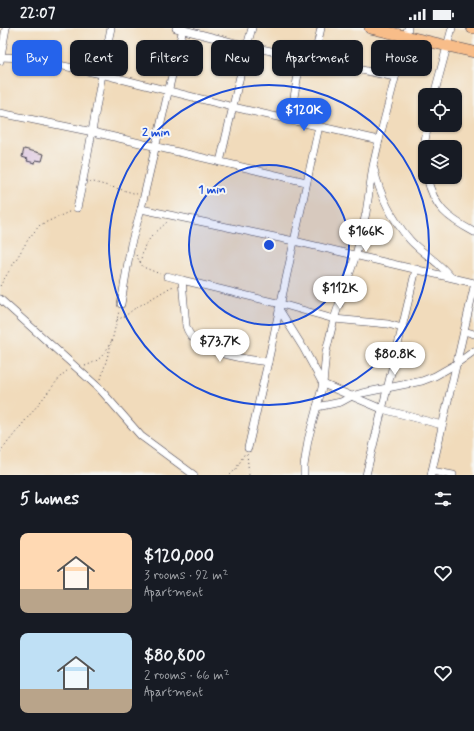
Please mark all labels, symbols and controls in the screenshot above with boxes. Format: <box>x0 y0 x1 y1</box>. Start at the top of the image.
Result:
text: 22:07 <box>20 4 55 24</box>
chip: Buy <box>12 40 62 76</box>
chip: Rent <box>70 40 128 76</box>
chip: Filters <box>136 40 203 76</box>
chip: New <box>211 40 264 76</box>
chip: Apartment <box>272 40 363 76</box>
chip: House <box>371 40 432 76</box>
map controls <box>418 88 462 184</box>
button: locate <box>418 88 462 132</box>
pin: $120K <box>276 98 332 132</box>
text: $120K <box>285 102 323 119</box>
text: 2 min <box>142 125 170 141</box>
button: layers <box>418 140 462 184</box>
text: 1 min <box>198 182 226 198</box>
pin: $166K <box>338 219 394 253</box>
text: $166K <box>348 223 384 240</box>
centre of rings <box>262 238 276 252</box>
pin: $112K <box>312 276 368 310</box>
text: $112K <box>322 280 358 297</box>
pin: $73.7K <box>187 329 253 363</box>
text: $73.7K <box>200 333 240 350</box>
pin: $80.8K <box>362 342 428 376</box>
text: $80.8K <box>374 346 416 363</box>
text: 5 homes <box>20 488 79 510</box>
icon: filters <box>432 488 454 510</box>
text: $120,000 <box>144 545 214 567</box>
icon: home <box>52 549 100 597</box>
icon: heart <box>432 562 454 584</box>
text: 3 rooms · 92 m² <box>144 567 228 584</box>
text: Apartment <box>144 584 203 601</box>
text: $80,800 <box>144 645 205 667</box>
icon: home <box>52 649 100 697</box>
icon: heart <box>432 662 454 684</box>
text: 2 rooms · 66 m² <box>144 667 229 684</box>
text: Apartment <box>144 684 203 701</box>

